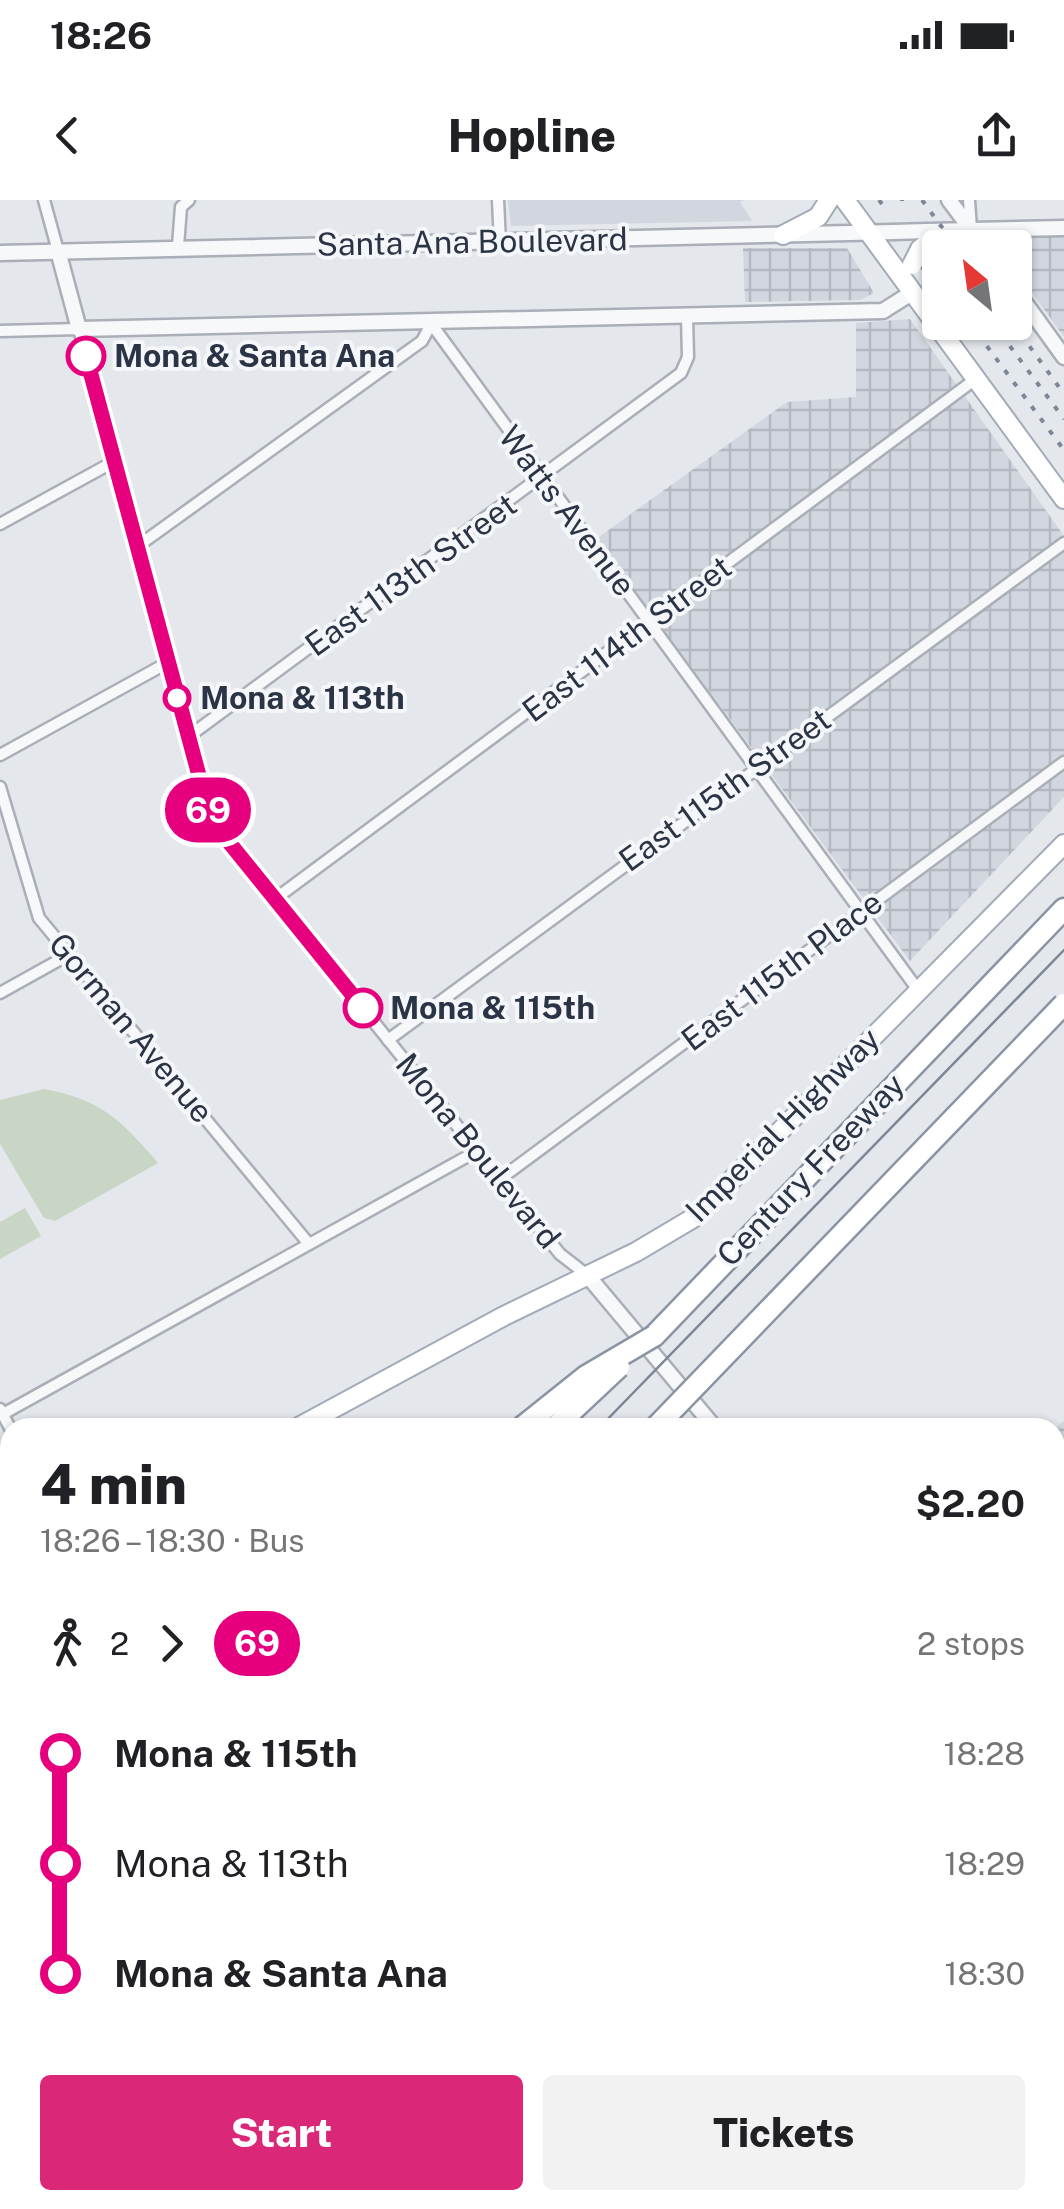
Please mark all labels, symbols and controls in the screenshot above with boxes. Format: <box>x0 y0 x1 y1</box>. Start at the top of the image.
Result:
text: 18:26 <box>50 13 152 58</box>
icon: back <box>40 108 95 163</box>
icon: share <box>969 108 1024 163</box>
text: Hopline <box>448 109 616 162</box>
street label: Santa Ana Boulevard <box>316 220 628 263</box>
north arrow <box>922 230 1032 340</box>
map controls <box>922 230 1032 340</box>
marker: Mona & Santa Ana <box>67 337 105 375</box>
place label: Mona & Santa Ana <box>114 337 395 374</box>
street label: Watts Avenue <box>491 418 643 603</box>
street label: East 113th Street <box>298 486 523 664</box>
street label: East 114th Street <box>515 548 738 729</box>
place label: Mona & 113th <box>200 679 405 716</box>
marker: Mona & 113th <box>164 685 190 711</box>
street label: East 115th Street <box>612 701 837 879</box>
line badge: 69 <box>163 778 253 842</box>
text: 69 <box>185 790 231 831</box>
street label: East 115th Place <box>674 883 889 1058</box>
street label: Gorman Avenue <box>42 926 221 1130</box>
marker: Mona & 115th <box>344 989 382 1027</box>
place label: Mona & 115th <box>390 989 595 1026</box>
street label: Imperial Highway <box>678 1020 887 1229</box>
street label: Mona Boulevard <box>388 1046 568 1256</box>
street label: Century Freeway <box>710 1066 912 1273</box>
text: 4 min <box>40 1452 187 1516</box>
text: $2.20 <box>915 1481 1025 1526</box>
text: 18:26 – 18:30 · Bus <box>40 1522 305 1559</box>
icon: walk <box>40 1616 95 1671</box>
icon: forward <box>144 1616 199 1671</box>
text: 69 <box>234 1623 280 1664</box>
text: 2 <box>110 1625 129 1662</box>
text: 2 stops <box>917 1625 1025 1662</box>
text: Mona & 115th <box>114 1731 358 1776</box>
text: 18:28 <box>944 1735 1025 1772</box>
text: Mona & 113th <box>114 1841 349 1886</box>
text: 18:29 <box>944 1845 1025 1882</box>
text: Mona & Santa Ana <box>114 1951 448 1996</box>
text: 18:30 <box>945 1955 1025 1992</box>
button: Start <box>40 2075 523 2190</box>
button: Tickets <box>543 2075 1025 2190</box>

